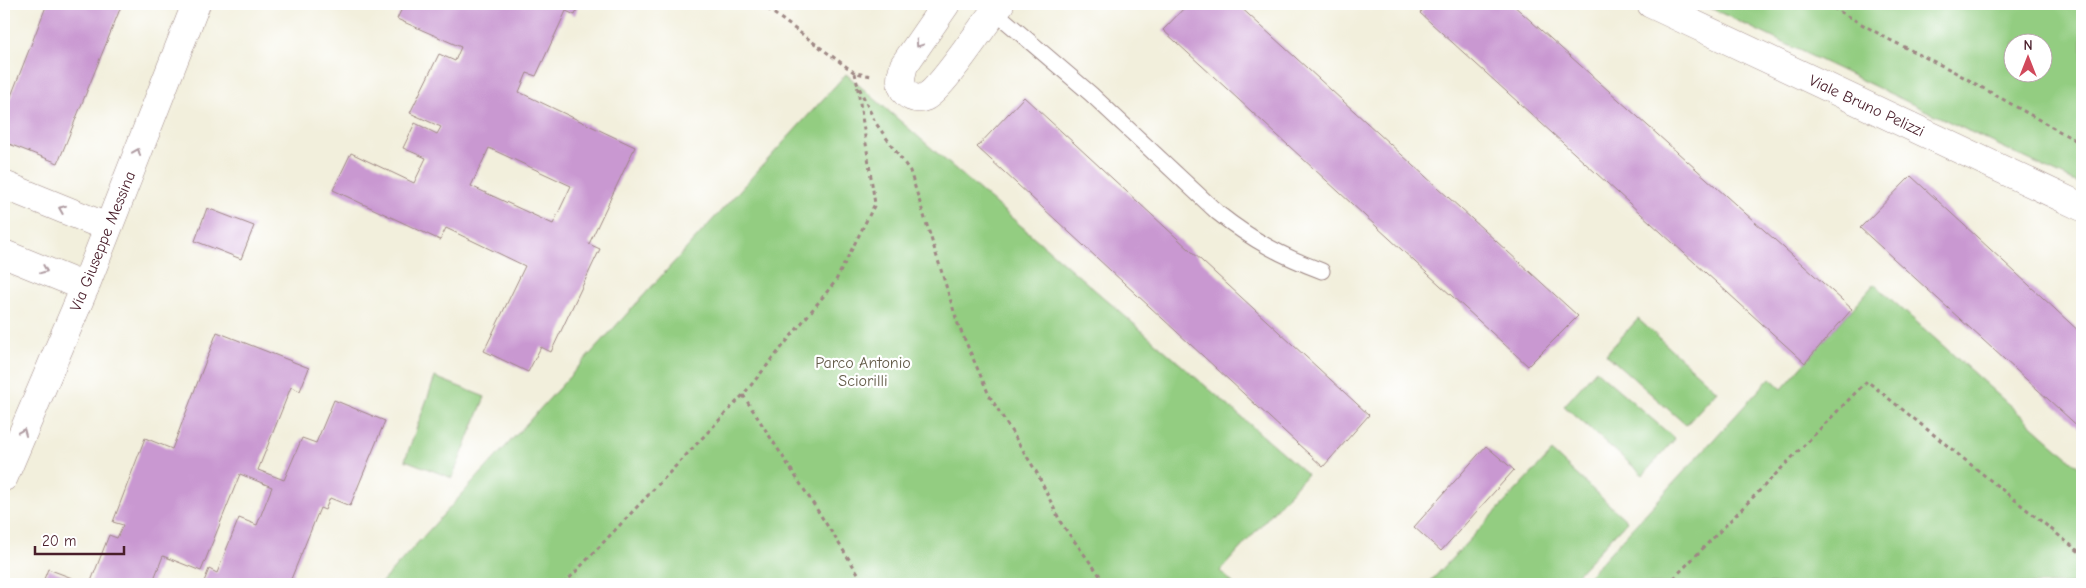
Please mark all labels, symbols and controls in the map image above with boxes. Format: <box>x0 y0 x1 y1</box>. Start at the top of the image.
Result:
north arrow <box>2004 32 2054 82</box>
text: N <box>2023 37 2033 54</box>
one-way arrow <box>916 38 925 48</box>
street label: Viale Bruno Pelizzi <box>1806 71 1927 141</box>
one-way arrow <box>131 148 142 157</box>
street label: Via Giuseppe Messina <box>67 169 139 314</box>
one-way arrow <box>58 205 67 215</box>
one-way arrow <box>39 264 48 275</box>
park label: Parco Antonio Sciorilli <box>815 354 911 390</box>
one-way arrow <box>16 428 27 437</box>
scale bar <box>35 523 124 555</box>
text: 20 m <box>42 532 76 550</box>

